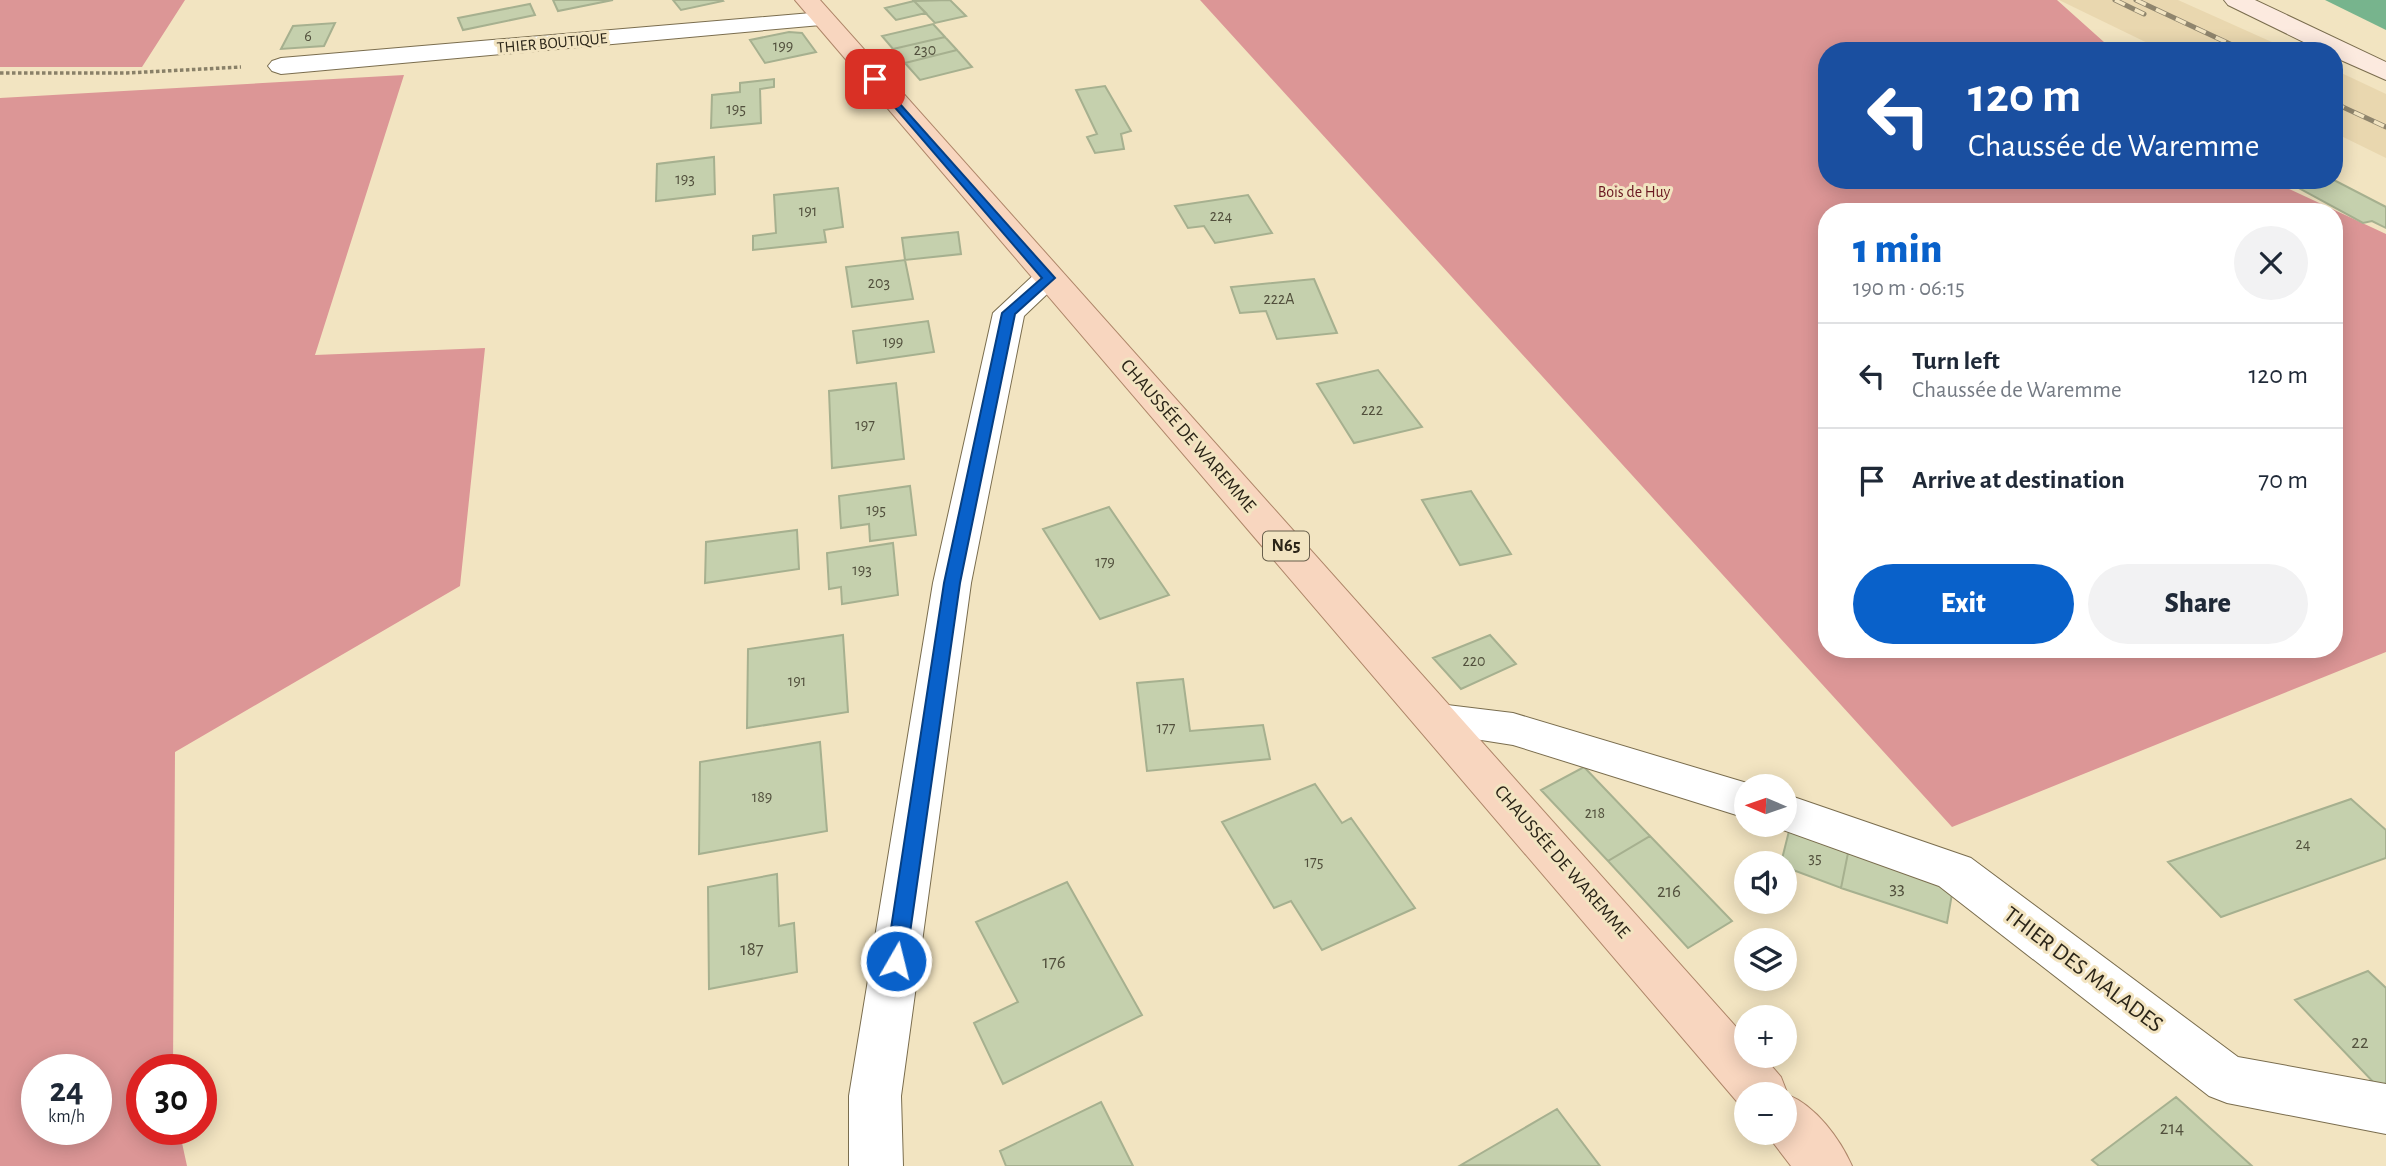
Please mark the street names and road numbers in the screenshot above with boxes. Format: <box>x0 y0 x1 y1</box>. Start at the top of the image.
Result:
street label: THIER BOUTIQUE <box>496 30 608 57</box>
street label: CHAUSSÉE DE WAREMME <box>1117 355 1261 516</box>
road number: N65 <box>1263 532 1309 560</box>
street label: CHAUSSÉE DE WAREMME <box>1491 781 1635 942</box>
street label: THIER DES MALADES <box>1999 903 2167 1037</box>

